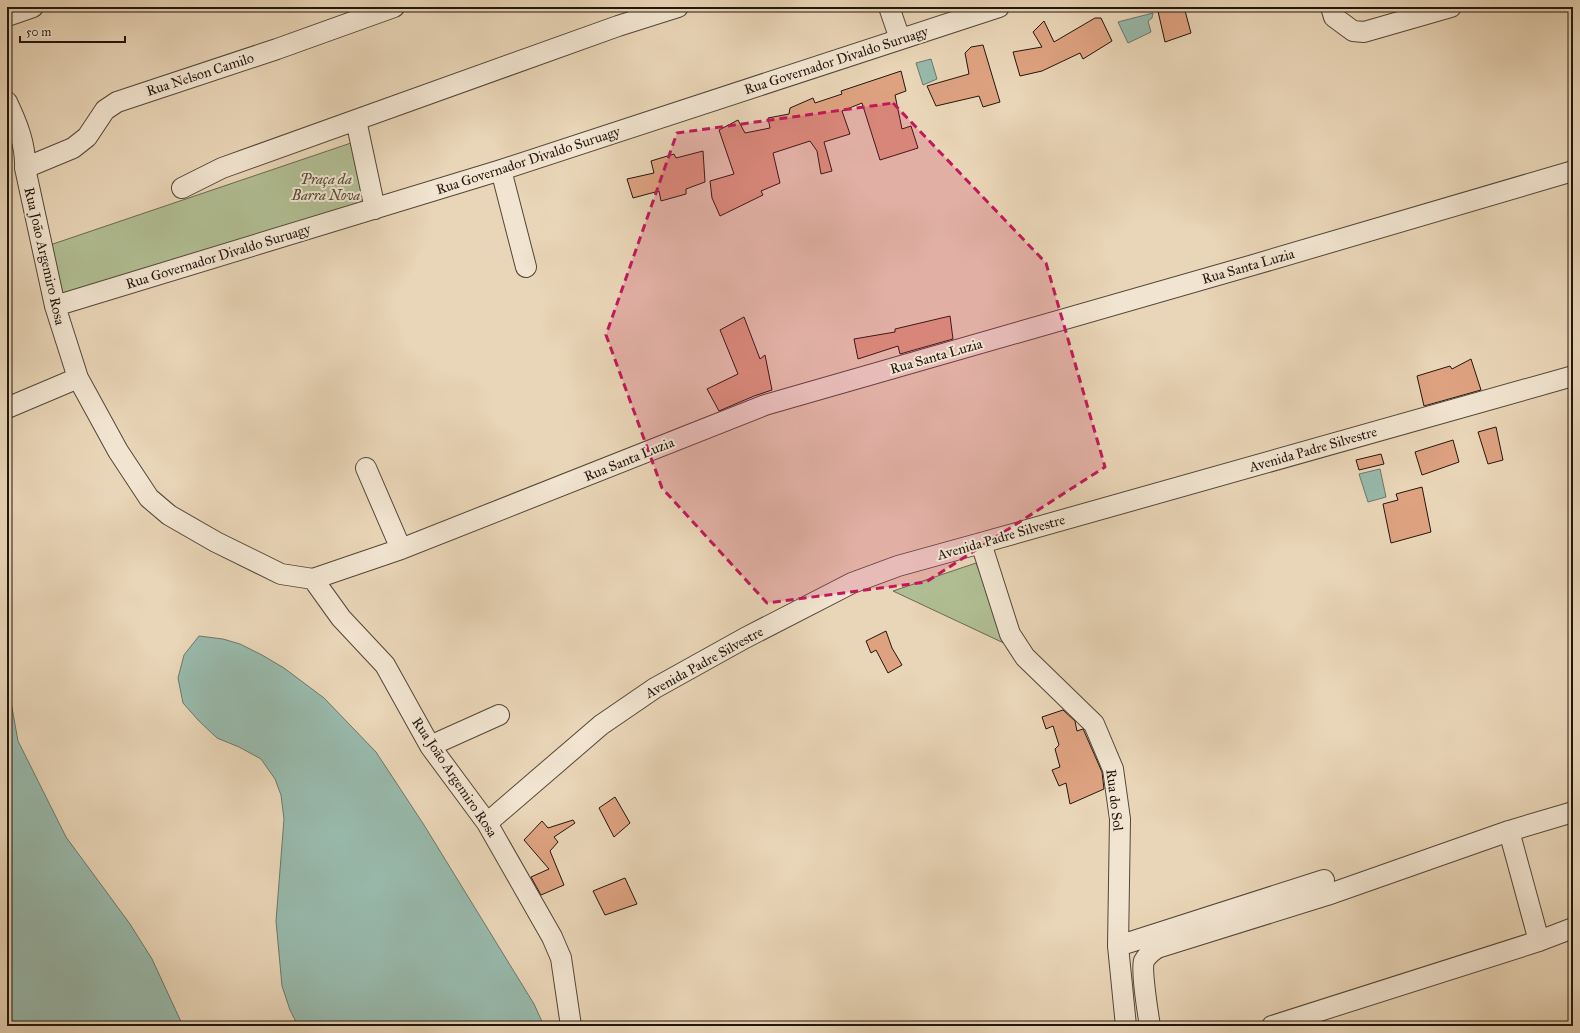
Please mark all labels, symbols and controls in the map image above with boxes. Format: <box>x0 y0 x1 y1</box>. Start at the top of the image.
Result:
scale bar <box>20 18 125 44</box>
street label: Rua Governador Divaldo Suruagy <box>742 23 931 98</box>
text: 50 m <box>26 25 51 39</box>
street label: Rua Nelson Camilo <box>144 49 256 100</box>
street label: Rua Governador Divaldo Suruagy <box>434 123 623 198</box>
park label: Praça da Barra Nova <box>291 171 361 204</box>
street label: Rua João Argemiro Rosa <box>19 186 69 327</box>
street label: Rua Governador Divaldo Suruagy <box>124 220 313 293</box>
street label: Rua Santa Luzia <box>1200 245 1296 288</box>
street label: Rua Santa Luzia <box>888 335 984 378</box>
street label: Avenida Padre Silvestre <box>1246 423 1379 476</box>
street label: Rua Santa Luzia <box>582 434 677 485</box>
street label: Avenida Padre Silvestre <box>934 511 1067 564</box>
street label: Avenida Padre Silvestre <box>641 623 766 702</box>
street label: Rua João Argemiro Rosa <box>407 714 501 841</box>
street label: Rua do Sol <box>1102 768 1127 832</box>

